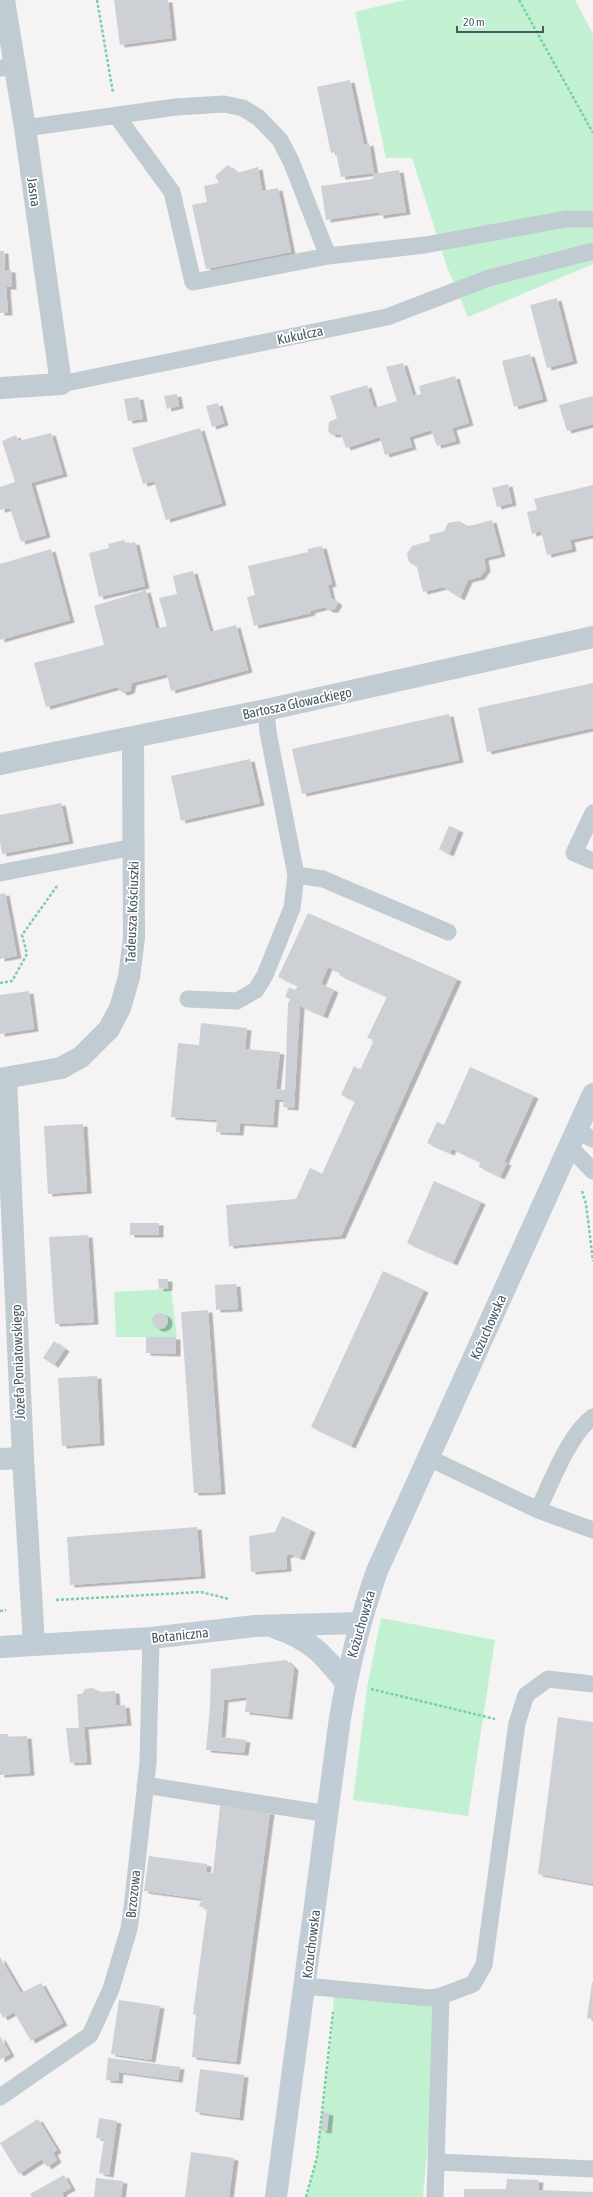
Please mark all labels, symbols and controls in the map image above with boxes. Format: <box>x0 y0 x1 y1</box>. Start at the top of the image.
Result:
scale bar <box>457 8 543 34</box>
text: 20 m <box>463 15 485 29</box>
street label: Jasna <box>24 176 44 208</box>
street label: Kukułcza <box>275 322 325 348</box>
street label: Bartosza Głowackiego <box>241 684 353 722</box>
street label: Tadeusza Kościuszki <box>122 861 142 963</box>
street label: Kożuchowska <box>467 1292 509 1362</box>
street label: Józefa Poniatowskiego <box>8 1304 28 1420</box>
street label: Kożuchowska <box>344 1589 378 1659</box>
street label: Botaniczna <box>151 1624 209 1646</box>
street label: Brzozowa <box>123 1869 143 1919</box>
street label: Kożuchowska <box>299 1909 323 1979</box>

